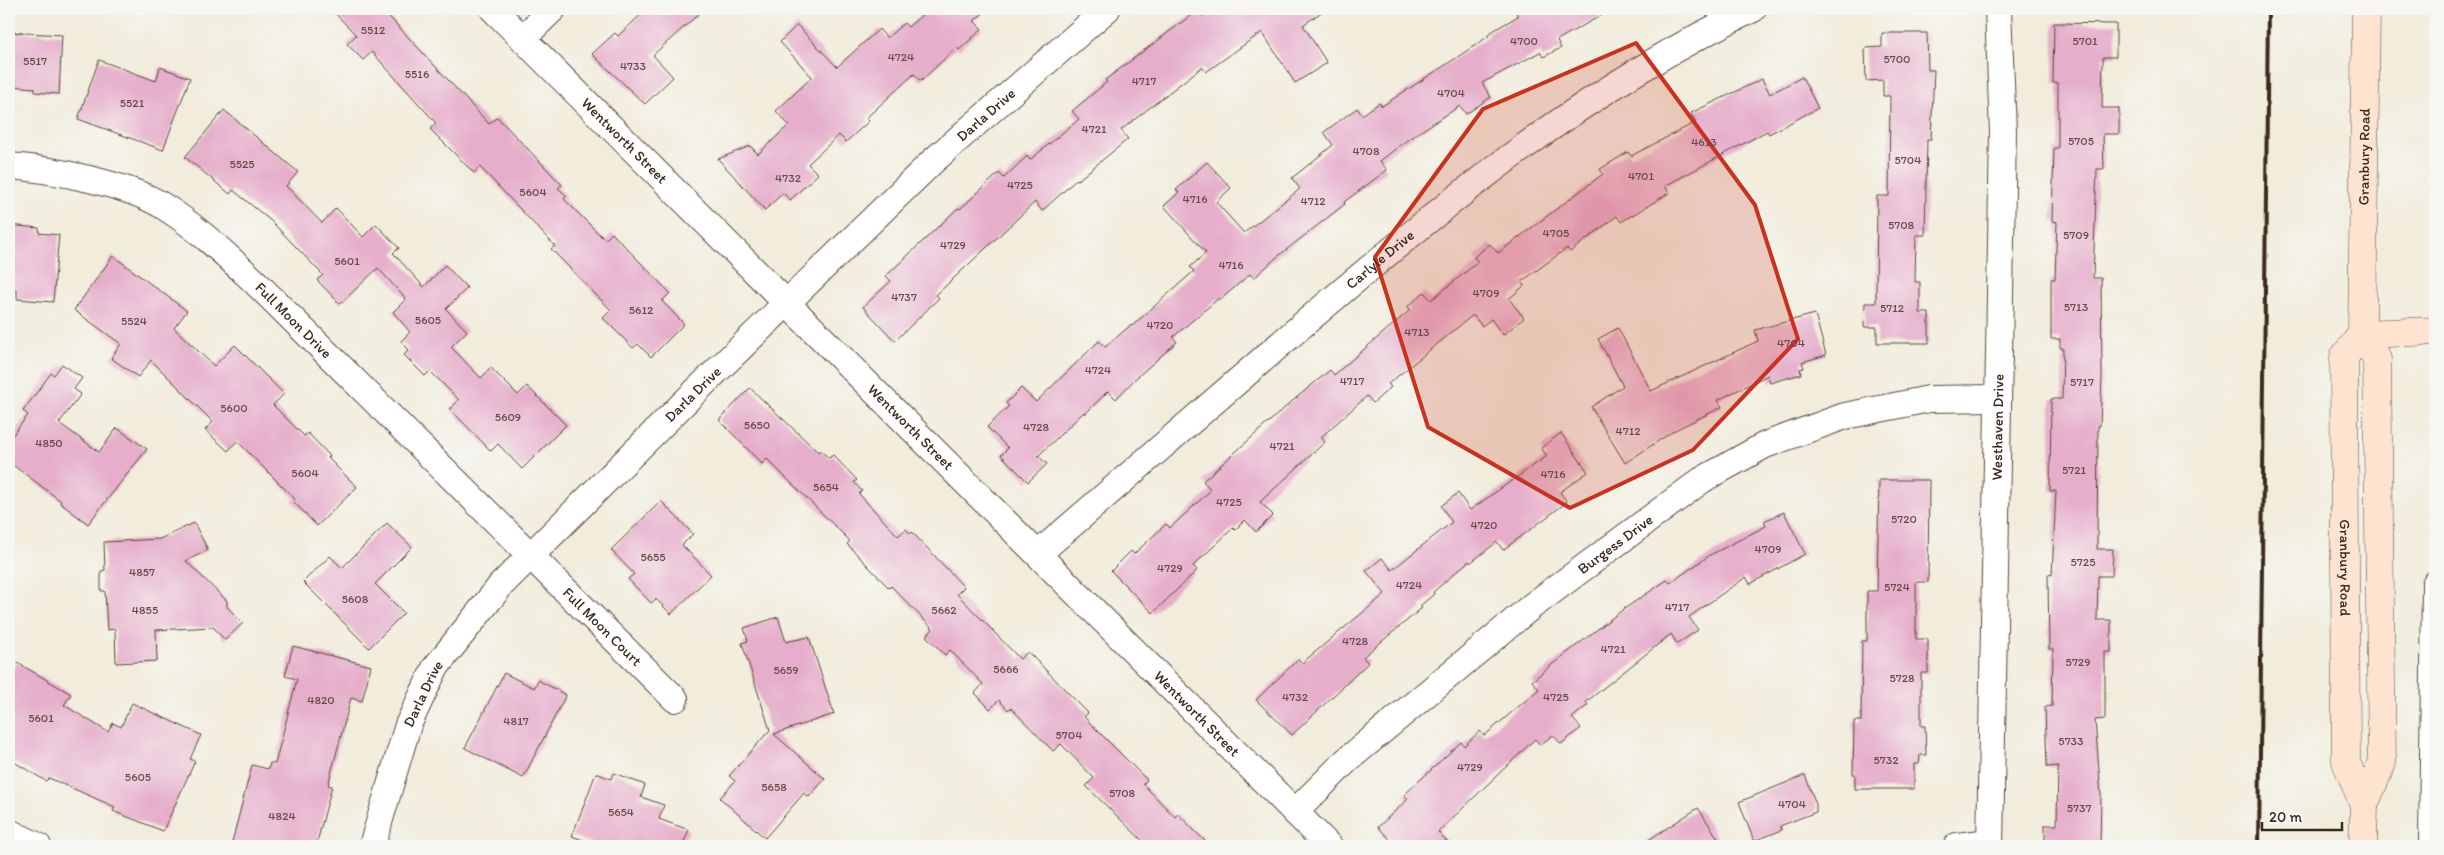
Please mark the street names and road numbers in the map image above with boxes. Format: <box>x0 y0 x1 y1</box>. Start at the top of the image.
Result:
street label: Darla Drive <box>953 84 1019 145</box>
street label: Wentworth Street <box>578 94 671 188</box>
street label: Granbury Road <box>2355 108 2374 206</box>
street label: Carlyle Drive <box>1342 226 1418 293</box>
street label: Full Moon Drive <box>251 278 336 362</box>
street label: Darla Drive <box>661 362 725 426</box>
street label: Westhaven Drive <box>1988 374 2008 481</box>
street label: Wentworth Street <box>864 380 958 474</box>
street label: Burgess Drive <box>1574 510 1657 578</box>
street label: Granbury Road <box>2336 519 2354 616</box>
street label: Full Moon Court <box>559 584 646 670</box>
street label: Darla Drive <box>399 656 447 730</box>
street label: Wentworth Street <box>1150 667 1244 761</box>

